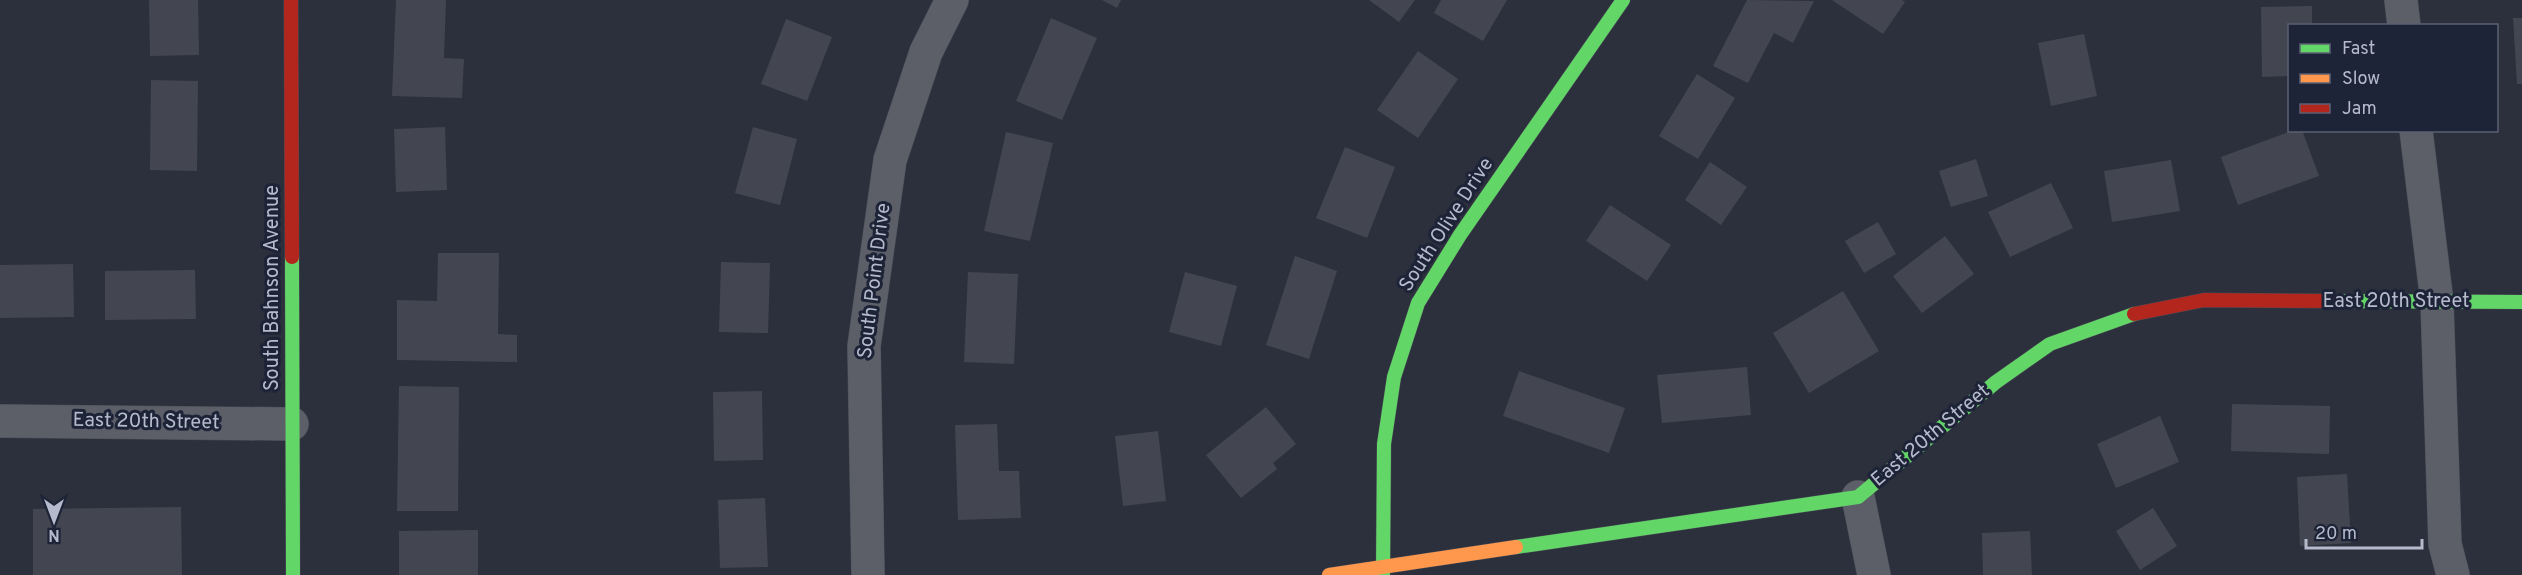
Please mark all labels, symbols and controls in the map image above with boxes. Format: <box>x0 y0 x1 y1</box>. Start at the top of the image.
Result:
legend <box>2288 24 2498 132</box>
text: Fast <box>2342 38 2375 61</box>
text: Slow <box>2342 68 2380 91</box>
text: Jam <box>2342 98 2377 121</box>
street label: South Olive Drive <box>1394 153 1500 297</box>
street label: South Bahnson Avenue <box>260 185 286 391</box>
street label: South Point Drive <box>853 202 897 360</box>
street label: East 20th Street <box>2322 289 2470 315</box>
street label: East 20th Street <box>1866 379 1996 493</box>
street label: East 20th Street <box>72 408 220 436</box>
north arrow <box>24 491 84 551</box>
scale bar <box>2306 512 2422 550</box>
text: 20 m <box>2315 523 2357 546</box>
text: N <box>48 524 60 544</box>

